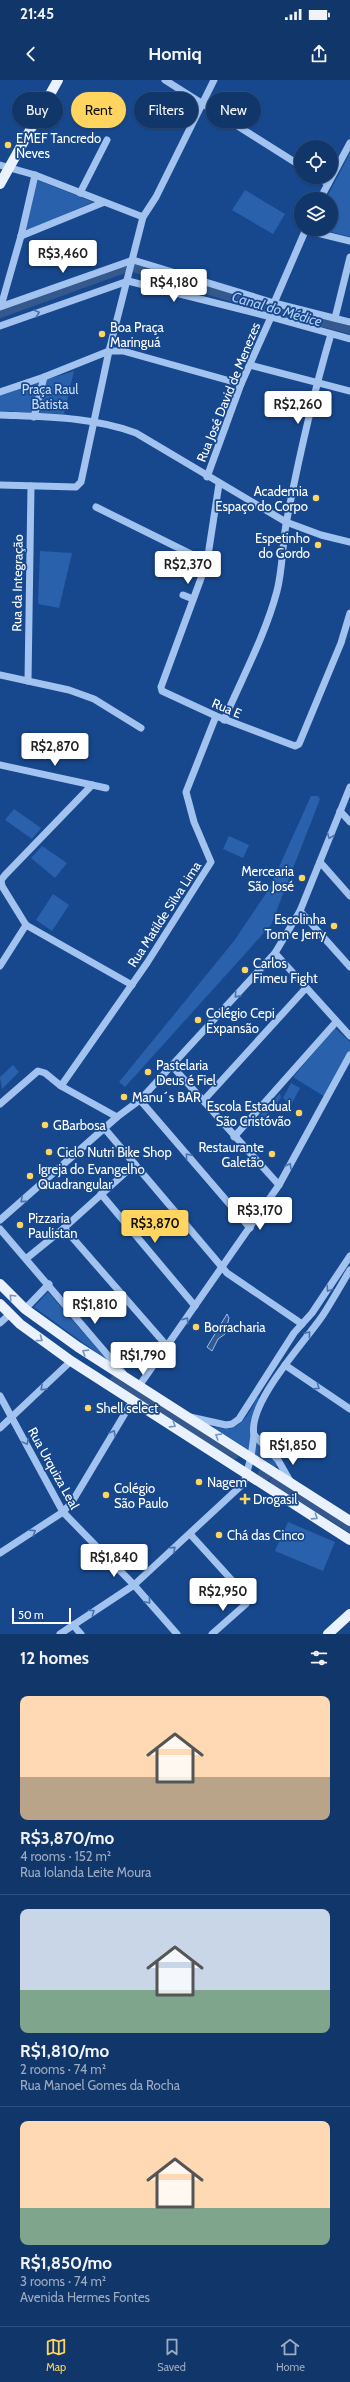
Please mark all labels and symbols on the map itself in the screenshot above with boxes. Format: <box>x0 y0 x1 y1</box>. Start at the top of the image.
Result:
place label: EMEF Tancredo Neves <box>16 130 101 161</box>
marker: EMEF Tancredo Neves <box>3 140 13 150</box>
pin: R$3,460 <box>26 240 100 274</box>
pin: R$4,180 <box>137 269 211 303</box>
water label: Canal do Médice <box>230 288 325 331</box>
one-way arrow <box>33 310 40 318</box>
place label: Boa Praça Maringuá <box>110 319 165 350</box>
street label: Rua José David de Menezes <box>193 319 264 464</box>
marker: Boa Praça Maringuá <box>97 329 107 339</box>
park label: Praça Raul Batista <box>22 381 78 412</box>
pin: R$2,260 <box>261 391 335 425</box>
place label: Academia Espaço do Corpo <box>215 483 309 514</box>
marker: Academia Espaço do Corpo <box>311 493 321 503</box>
place label: Espetinho do Gordo <box>255 530 310 561</box>
street label: Rua da Integração <box>8 534 26 632</box>
marker: Espetinho do Gordo <box>313 540 323 550</box>
pin: R$2,370 <box>151 551 225 585</box>
street label: Rua E <box>210 695 244 721</box>
pin: R$2,870 <box>18 733 92 767</box>
one-way arrow <box>327 831 335 839</box>
street label: Rua Matilde Silva Lima <box>124 858 205 970</box>
place label: Mercearia São José <box>241 863 295 894</box>
marker: Mercearia São José <box>297 873 307 883</box>
place label: Escolinha Tom e Jerry <box>264 911 327 942</box>
marker: Escolinha Tom e Jerry <box>329 921 339 931</box>
place label: Carlos Fimeu Fight <box>253 955 318 986</box>
marker: Carlos Fimeu Fight <box>240 965 250 975</box>
one-way arrow <box>235 990 242 998</box>
place label: Colégio Cepi Expansão <box>206 1005 275 1036</box>
marker: Colégio Cepi Expansão <box>193 1015 203 1025</box>
place label: Pastelaria Deus é Fiel <box>156 1057 216 1088</box>
marker: Pastelaria Deus é Fiel <box>143 1067 153 1077</box>
place label: Manu´s BAR <box>132 1089 201 1105</box>
marker: Manu´s BAR <box>119 1092 129 1102</box>
place label: Escola Estadual São Cristóvão <box>207 1098 291 1129</box>
marker: Escola Estadual São Cristóvão <box>294 1108 304 1118</box>
place label: GBarbosa <box>53 1117 107 1133</box>
marker: GBarbosa <box>40 1120 50 1130</box>
place label: Restaurante Galetão <box>199 1139 264 1170</box>
place label: Ciclo Nutri Bike Shop <box>57 1144 172 1160</box>
marker: Ciclo Nutri Bike Shop <box>44 1147 54 1157</box>
marker: Restaurante Galetão <box>267 1149 277 1159</box>
one-way arrow <box>186 1153 193 1161</box>
place label: Igreja do Evangelho Quadrangular <box>38 1161 145 1192</box>
one-way arrow <box>285 1162 292 1170</box>
marker: Igreja do Evangelho Quadrangular <box>25 1171 35 1181</box>
one-way arrow <box>20 1196 27 1203</box>
pin: R$3,170 <box>223 1197 297 1231</box>
place label: Pizzaria Paulistan <box>28 1210 77 1241</box>
pin: R$3,870 <box>118 1210 192 1244</box>
marker: Pizzaria Paulistan <box>15 1220 25 1230</box>
one-way arrow <box>326 1284 333 1291</box>
pin: R$1,810 <box>58 1291 132 1325</box>
one-way arrow <box>9 1294 17 1302</box>
one-way arrow <box>181 1317 188 1324</box>
place label: Borracharia <box>204 1319 266 1335</box>
marker: Borracharia <box>191 1322 201 1332</box>
one-way arrow <box>303 1331 311 1339</box>
one-way arrow <box>36 1334 43 1341</box>
pin: R$1,790 <box>106 1342 180 1376</box>
one-way arrow <box>82 1349 89 1356</box>
one-way arrow <box>313 1382 320 1389</box>
one-way arrow <box>40 1384 48 1391</box>
place label: Shell select <box>96 1400 159 1416</box>
marker: Shell select <box>83 1403 93 1413</box>
one-way arrow <box>169 1420 176 1428</box>
street label: Rua Urquiza Leal <box>25 1424 83 1512</box>
one-way arrow <box>109 1430 116 1437</box>
pin: R$1,850 <box>256 1432 330 1466</box>
one-way arrow <box>215 1434 222 1441</box>
one-way arrow <box>21 1438 29 1445</box>
place label: Nagem <box>207 1474 247 1490</box>
marker: Nagem <box>194 1477 204 1487</box>
place label: Colégio São Paulo <box>114 1480 168 1511</box>
marker: Colégio São Paulo <box>101 1490 111 1500</box>
place label: Drogasil <box>253 1491 297 1507</box>
marker: Drogasil <box>240 1494 250 1504</box>
one-way arrow <box>311 1512 318 1520</box>
place label: Chá das Cinco <box>227 1527 304 1543</box>
one-way arrow <box>29 1529 36 1537</box>
marker: Chá das Cinco <box>214 1530 224 1540</box>
pin: R$1,840 <box>77 1544 151 1578</box>
one-way arrow <box>169 1547 176 1554</box>
pin: R$2,950 <box>186 1578 260 1612</box>
one-way arrow <box>143 1596 151 1604</box>
scale bar <box>12 1606 71 1625</box>
one-way arrow <box>88 1610 95 1617</box>

